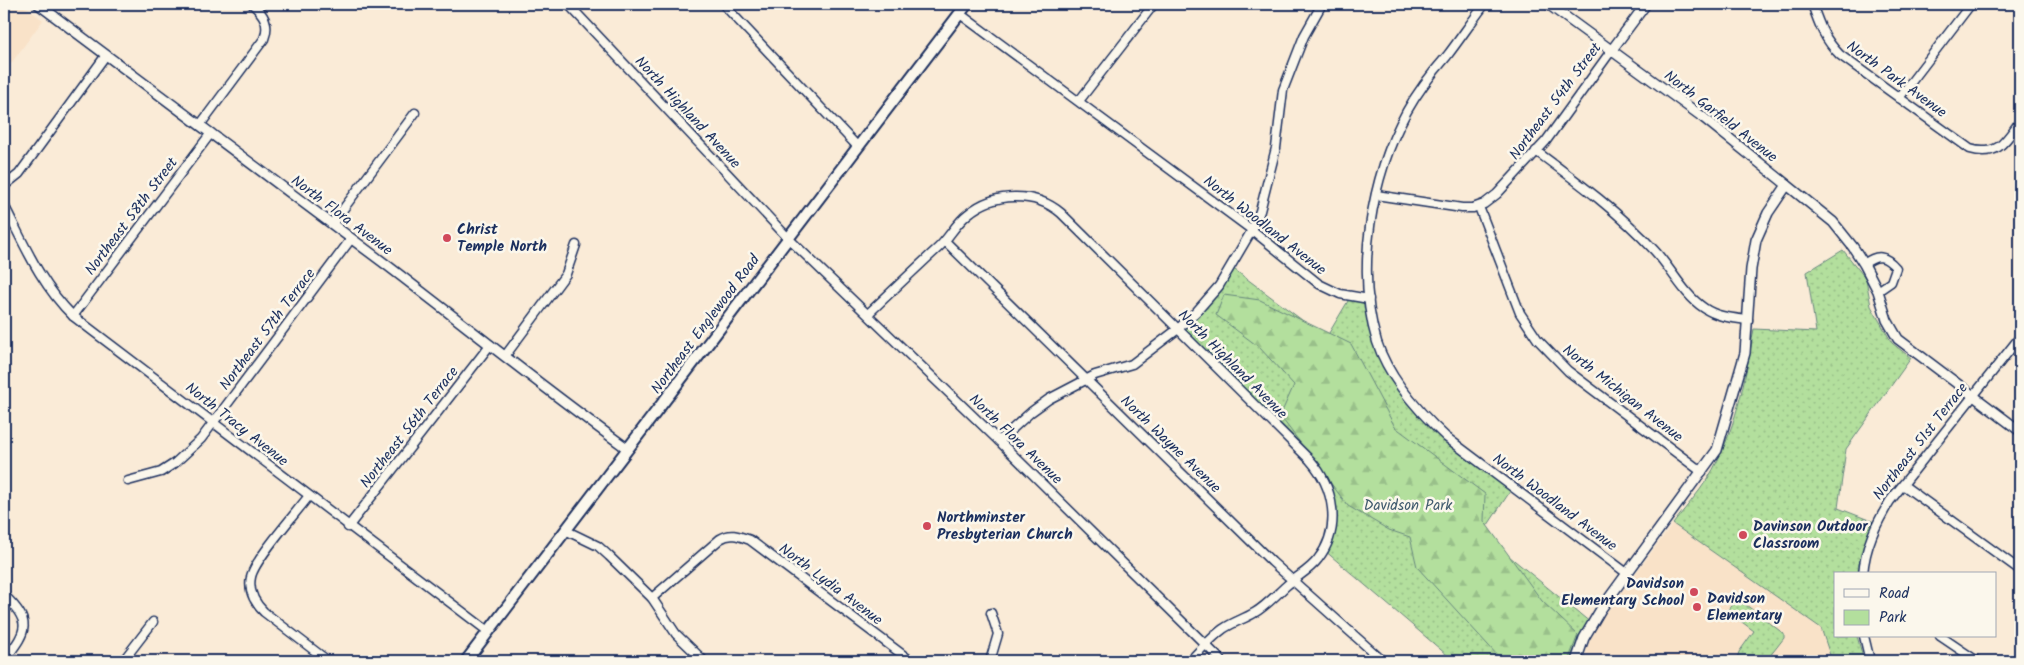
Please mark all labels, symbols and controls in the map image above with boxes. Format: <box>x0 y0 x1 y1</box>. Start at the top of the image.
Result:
street label: North Park Avenue <box>1841 35 1952 125</box>
street label: Northeast 54th Street <box>1503 38 1608 166</box>
street label: North Highland Avenue <box>628 51 746 175</box>
street label: North Garfield Avenue <box>1658 65 1783 169</box>
street label: Northeast 58th Street <box>79 152 184 281</box>
street label: North Flora Avenue <box>285 169 398 262</box>
street label: North Woodland Avenue <box>1198 170 1331 282</box>
place label: Christ Temple North <box>457 218 547 259</box>
marker: Christ Temple North <box>441 232 453 244</box>
street label: Northeast Englewood Road <box>645 249 767 399</box>
street label: Northeast 57th Terrace <box>214 263 322 396</box>
street label: North Highland Avenue <box>1172 304 1293 425</box>
street label: North Michigan Avenue <box>1557 339 1688 449</box>
street label: Northeast 56th Terrace <box>354 361 465 494</box>
street label: North Tracy Avenue <box>179 377 293 473</box>
street label: Northeast 51st Terrace <box>1867 377 1975 506</box>
street label: North Flora Avenue <box>963 389 1068 491</box>
street label: North Wayne Avenue <box>1114 390 1226 500</box>
street label: North Woodland Avenue <box>1487 448 1622 558</box>
park label: Davidson Park <box>1364 494 1453 518</box>
place label: Northminster Presbyterian Church <box>937 506 1073 547</box>
place label: Davinson Outdoor Classroom <box>1753 515 1868 556</box>
marker: Northminster Presbyterian Church <box>921 520 933 532</box>
marker: Davinson Outdoor Classroom <box>1737 529 1749 541</box>
street label: North Lydia Avenue <box>773 538 888 632</box>
place label: Davidson Elementary School <box>1561 572 1684 613</box>
legend <box>1834 572 1996 638</box>
text: Road <box>1879 582 1910 606</box>
marker: Davidson Elementary School <box>1688 586 1700 598</box>
place label: Davidson Elementary <box>1707 587 1782 628</box>
marker: Davidson Elementary <box>1691 601 1703 613</box>
text: Park <box>1879 606 1907 630</box>

